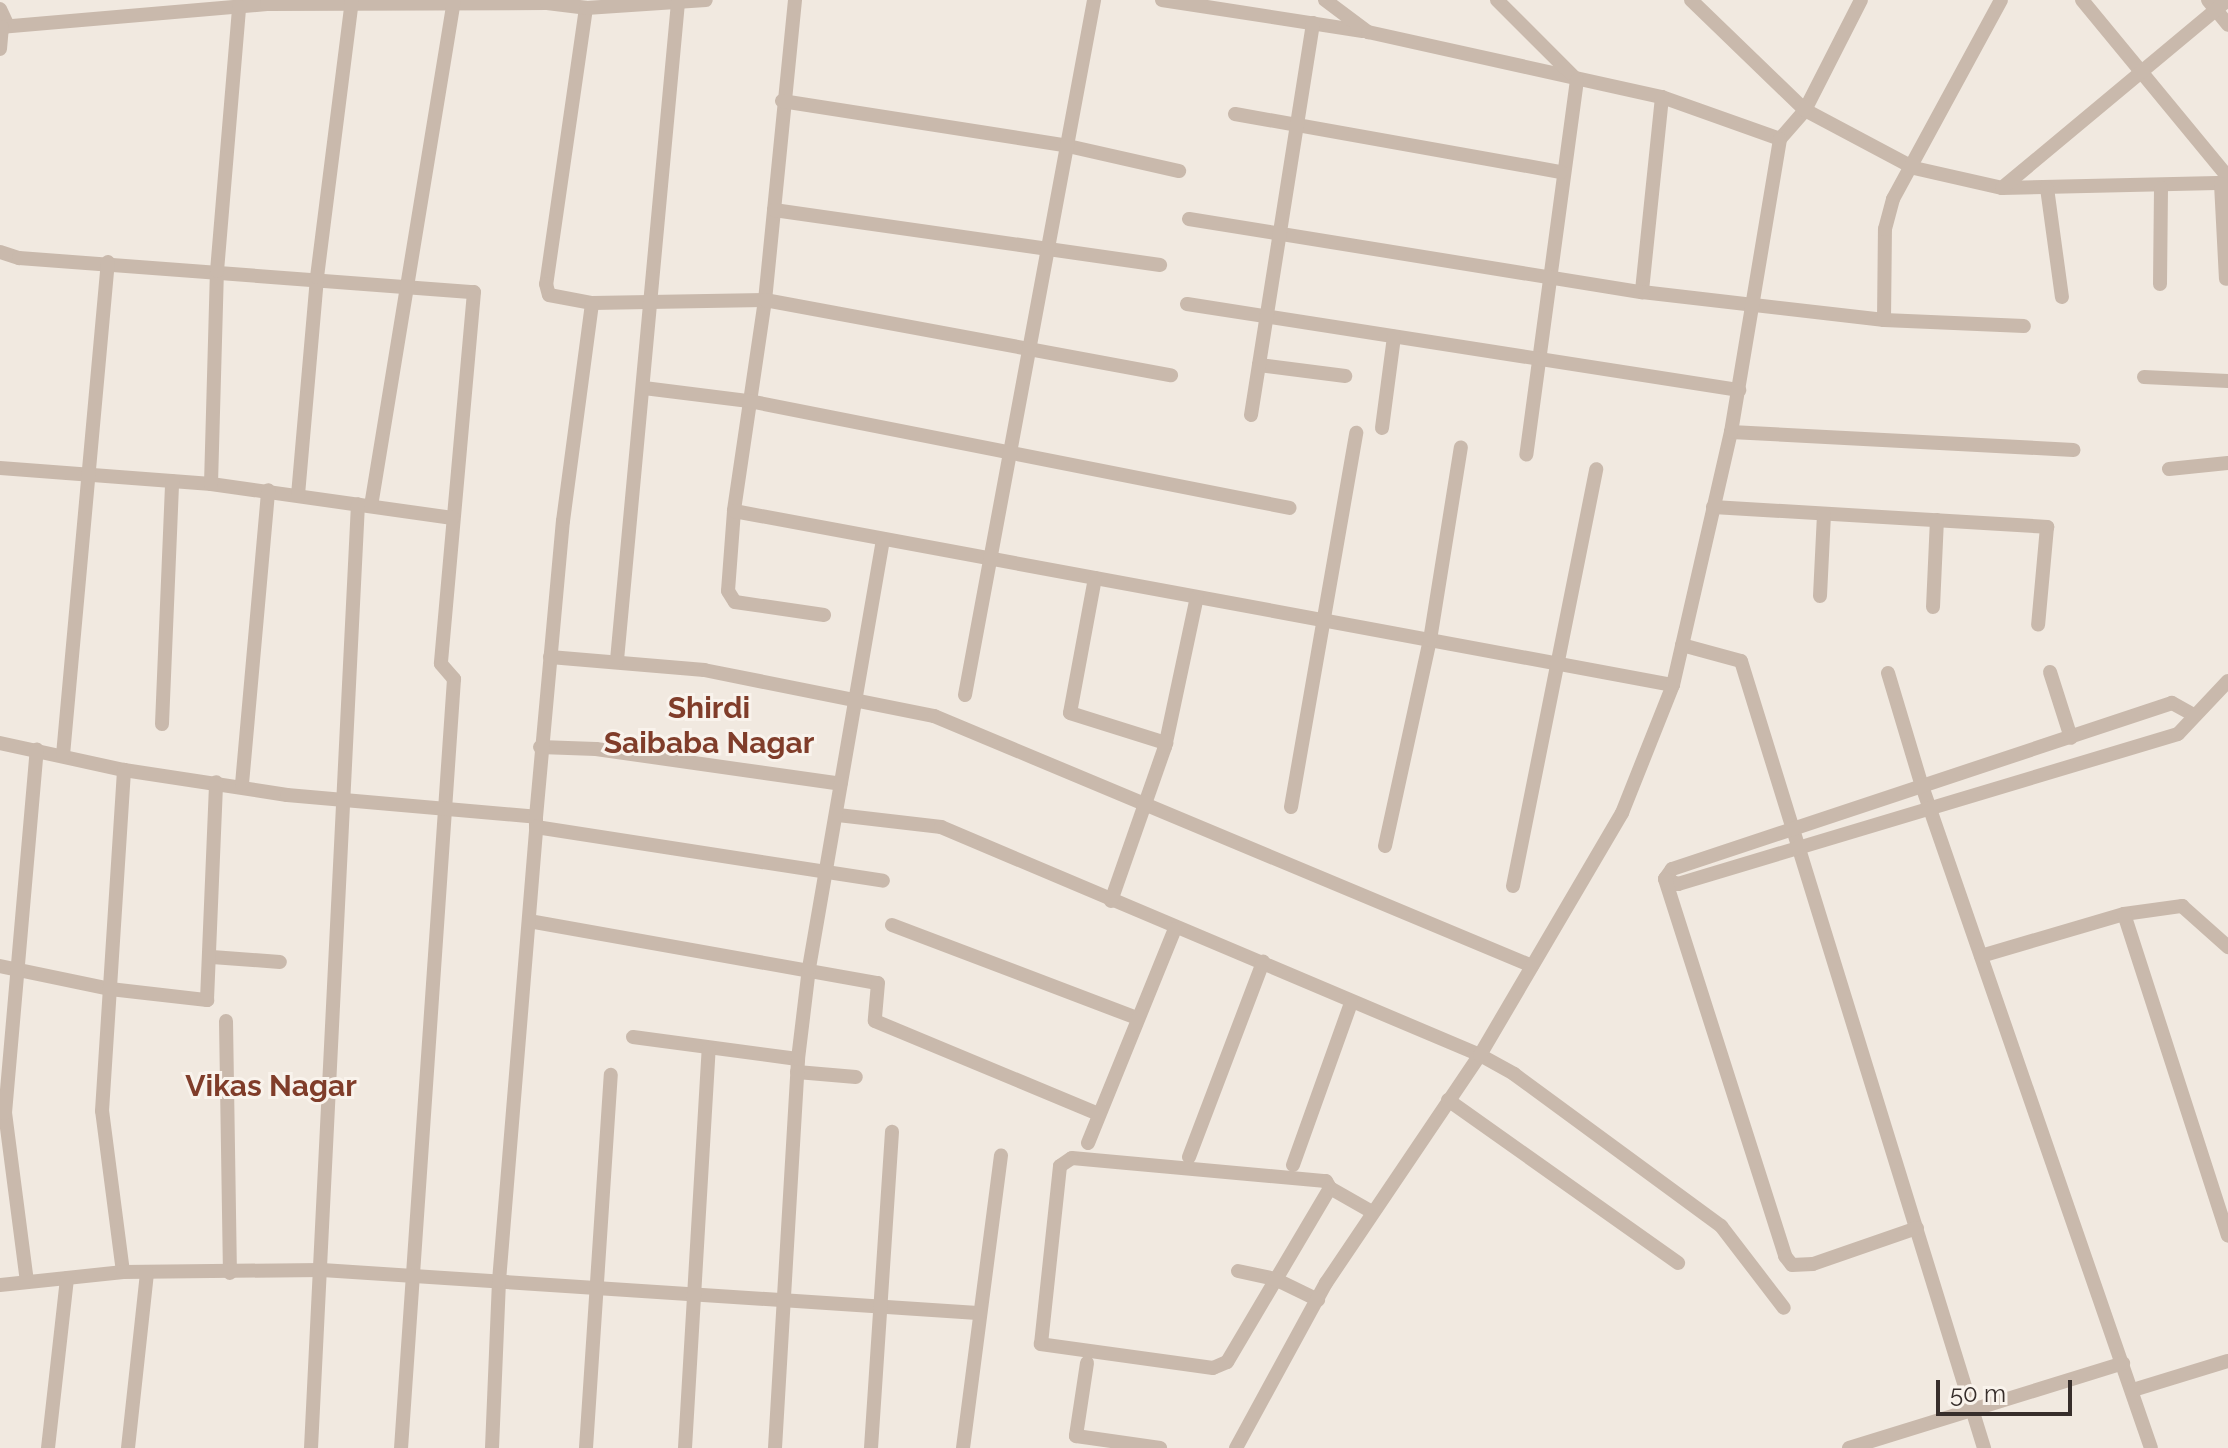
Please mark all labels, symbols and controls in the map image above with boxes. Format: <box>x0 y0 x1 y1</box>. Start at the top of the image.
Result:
district label: Shirdi Saibaba Nagar <box>604 690 814 760</box>
district label: Vikas Nagar <box>185 1068 357 1104</box>
scale bar <box>1940 1364 2076 1414</box>
text: 50 m <box>1950 1379 2006 1408</box>

